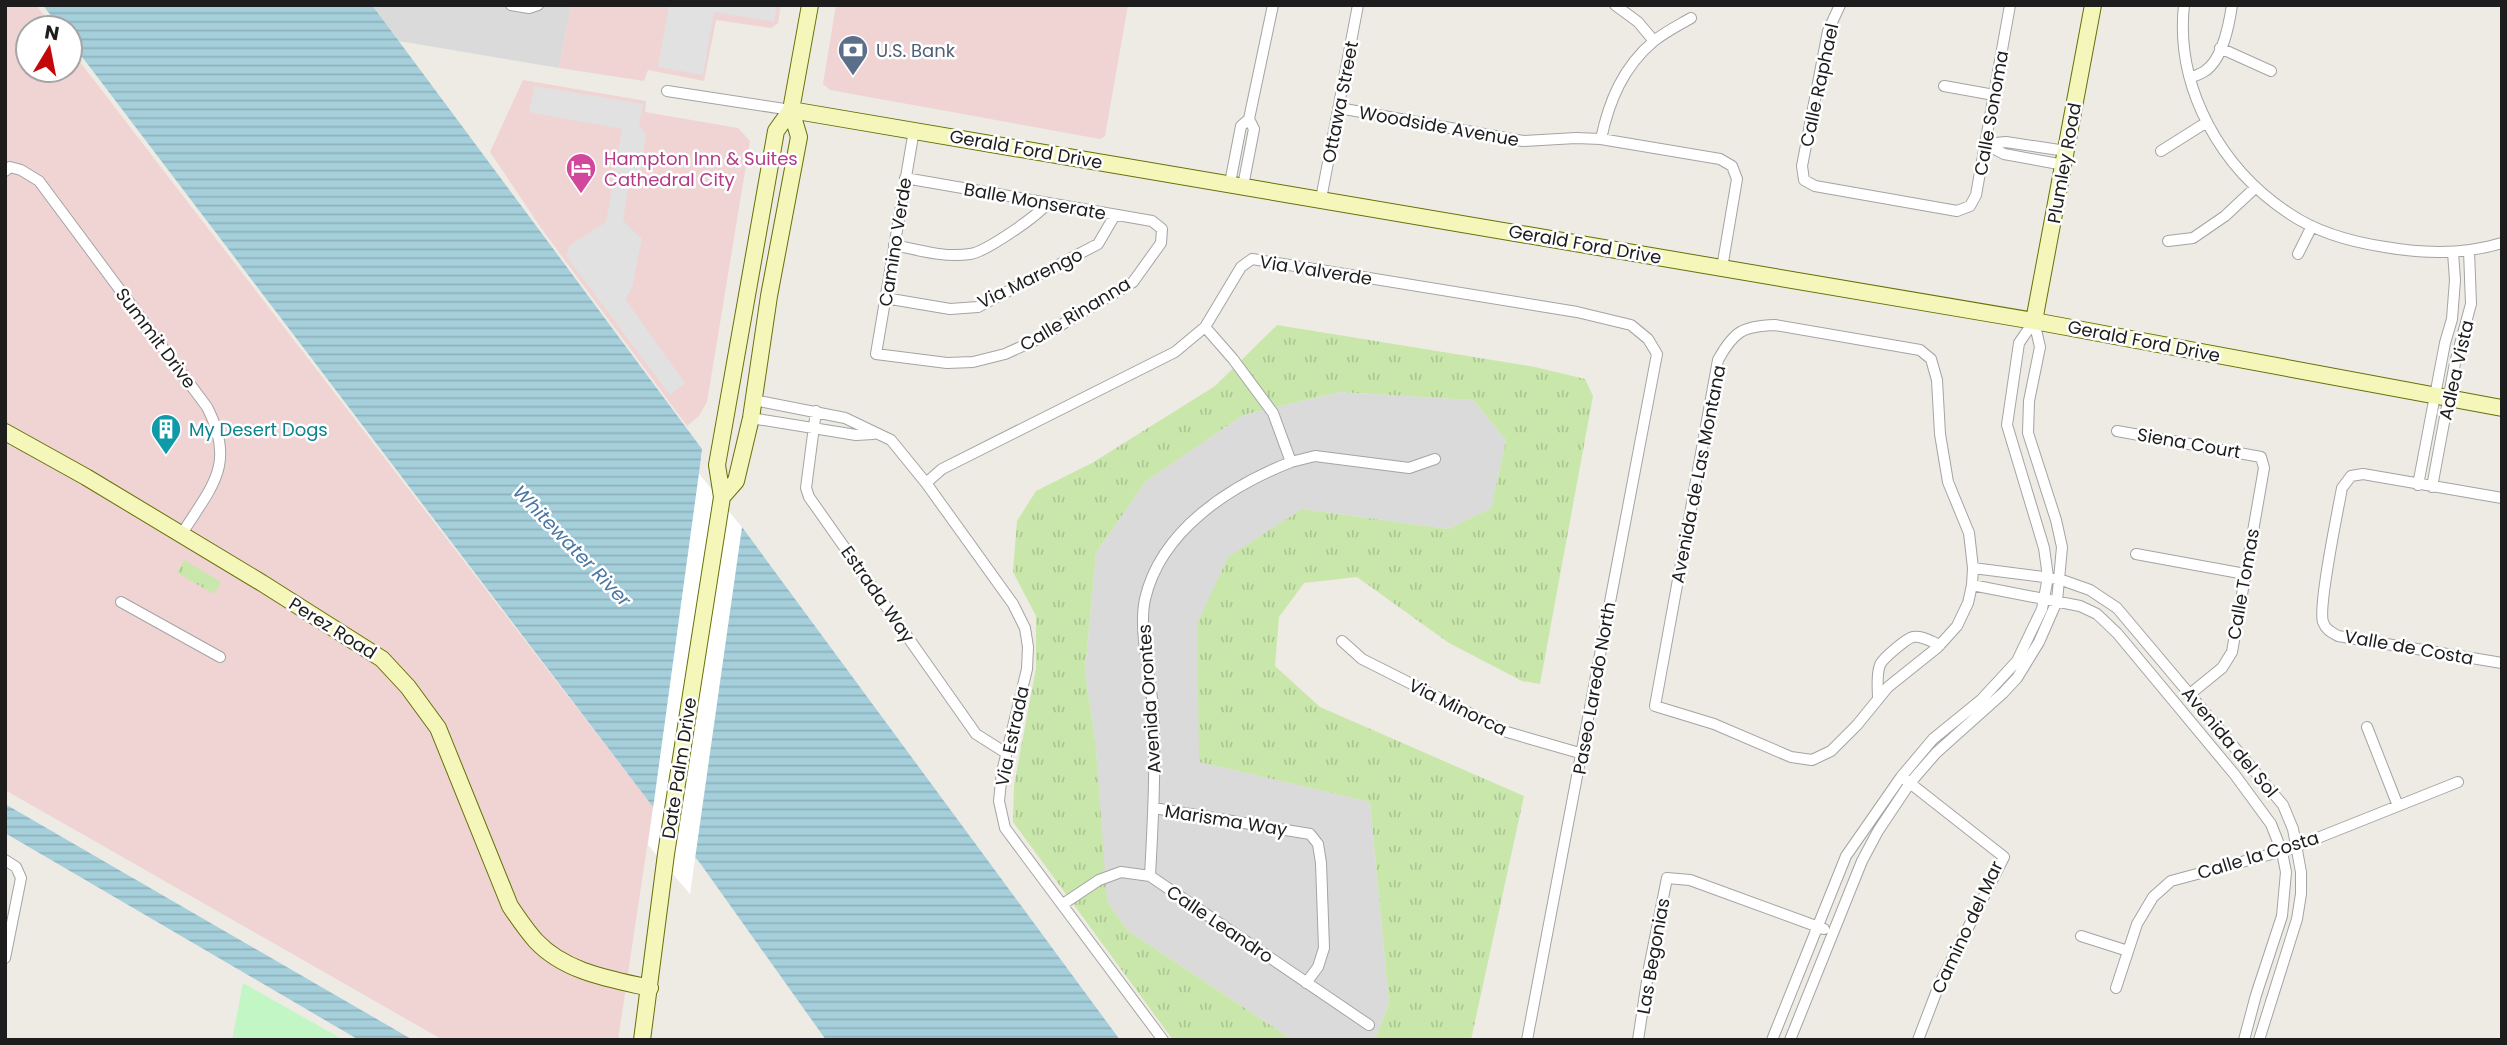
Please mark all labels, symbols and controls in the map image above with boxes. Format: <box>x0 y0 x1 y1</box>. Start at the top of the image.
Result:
north arrow <box>14 14 84 84</box>
text: N <box>42 18 61 47</box>
street label: Calle Raphael <box>1794 21 1844 149</box>
bank icon: U.S. Bank <box>836 33 870 77</box>
place label: U.S. Bank <box>876 38 956 63</box>
street label: Ottawa Street <box>1316 39 1364 165</box>
street label: Calle Sonoma <box>1968 48 2014 178</box>
street label: Woodside Avenue <box>1357 100 1521 152</box>
street label: Plumley Road <box>2041 101 2087 225</box>
street label: Gerald Ford Drive <box>948 123 1104 175</box>
place label: Hampton Inn & Suites Cathedral City <box>604 146 798 192</box>
hotel icon: Hampton Inn & Suites Cathedral City <box>564 151 598 195</box>
street label: Camino Verde <box>872 176 918 308</box>
street label: Balle Monserate <box>962 176 1108 226</box>
street label: Gerald Ford Drive <box>1507 218 1663 270</box>
street label: Via Marengo <box>973 242 1087 314</box>
street label: Via Valverde <box>1258 249 1374 291</box>
street label: Calle Rinanna <box>1015 271 1135 357</box>
street label: Summit Drive <box>110 283 202 393</box>
street label: Gerald Ford Drive <box>2066 314 2222 368</box>
street label: Adlea Vista <box>2432 318 2480 422</box>
street label: Avenida de Las Montana <box>1665 363 1731 585</box>
building icon: My Desert Dogs <box>149 412 183 456</box>
place label: My Desert Dogs <box>189 417 328 442</box>
street label: Siena Court <box>2135 422 2243 464</box>
water label: Whitewater River <box>507 479 638 613</box>
street label: Calle Tomas <box>2221 527 2265 641</box>
street label: Estrada Way <box>835 541 921 647</box>
street label: Perez Road <box>284 591 382 665</box>
street label: Paseo Laredo North <box>1567 600 1621 776</box>
street label: Valle de Costa <box>2342 623 2476 671</box>
street label: Avenida Orontes <box>1131 624 1167 774</box>
street label: Via Minorca <box>1405 672 1511 742</box>
street label: Avenida del Sol <box>2176 681 2284 803</box>
street label: Via Estrada <box>989 684 1035 788</box>
street label: Date Palm Drive <box>655 695 703 841</box>
street label: Marisma Way <box>1163 798 1289 842</box>
street label: Calle la Costa <box>2194 825 2322 885</box>
street label: Camino del Mar <box>1925 856 2009 997</box>
street label: Calle Leandro <box>1162 879 1278 969</box>
street label: Las Begonias <box>1630 896 1676 1016</box>

